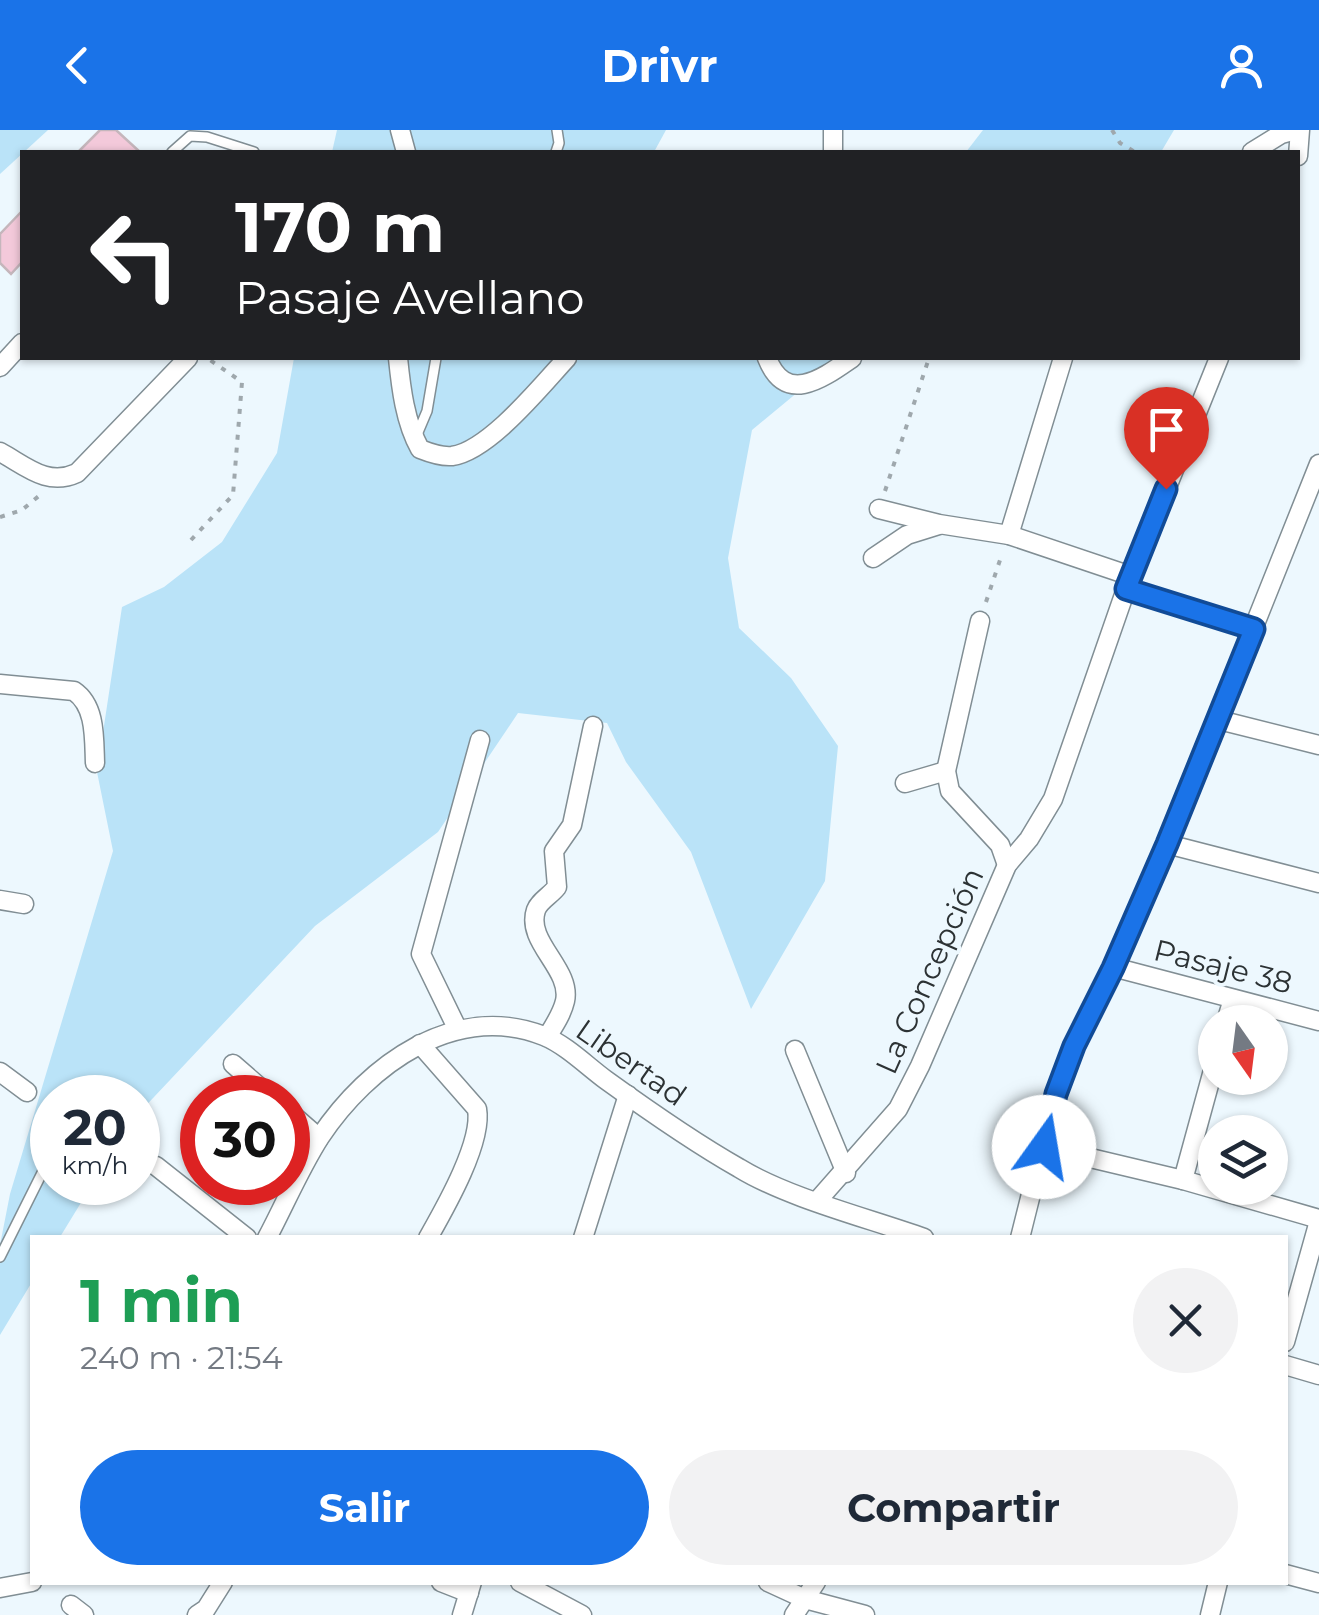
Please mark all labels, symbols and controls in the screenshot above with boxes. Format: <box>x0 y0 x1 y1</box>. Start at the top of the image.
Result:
icon: back <box>50 38 105 93</box>
text: Drivr <box>601 38 718 93</box>
icon: person <box>1214 38 1269 93</box>
text: 170 m <box>235 184 445 270</box>
icon: left <box>70 190 200 320</box>
text: Pasaje Avellano <box>235 270 584 325</box>
pin <box>1124 387 1209 490</box>
icon: arrive <box>1139 402 1194 457</box>
street label: La Concepción <box>868 862 992 1080</box>
street label: Pasaje 38 <box>1150 931 1296 1002</box>
north arrow <box>1198 1005 1288 1095</box>
map controls <box>1198 1005 1288 1205</box>
street label: Libertad <box>569 1011 694 1114</box>
speed limit sign: 30 <box>180 1075 310 1205</box>
position arrow <box>992 1095 1096 1199</box>
text: 20 <box>63 1097 127 1158</box>
button: layers <box>1198 1115 1288 1205</box>
text: km/h <box>62 1150 128 1180</box>
text: 1 min <box>80 1264 243 1337</box>
button: close <box>1133 1268 1238 1373</box>
text: 240 m · 21:54 <box>80 1338 283 1377</box>
button: Salir <box>80 1450 649 1565</box>
button: Compartir <box>669 1450 1238 1565</box>

